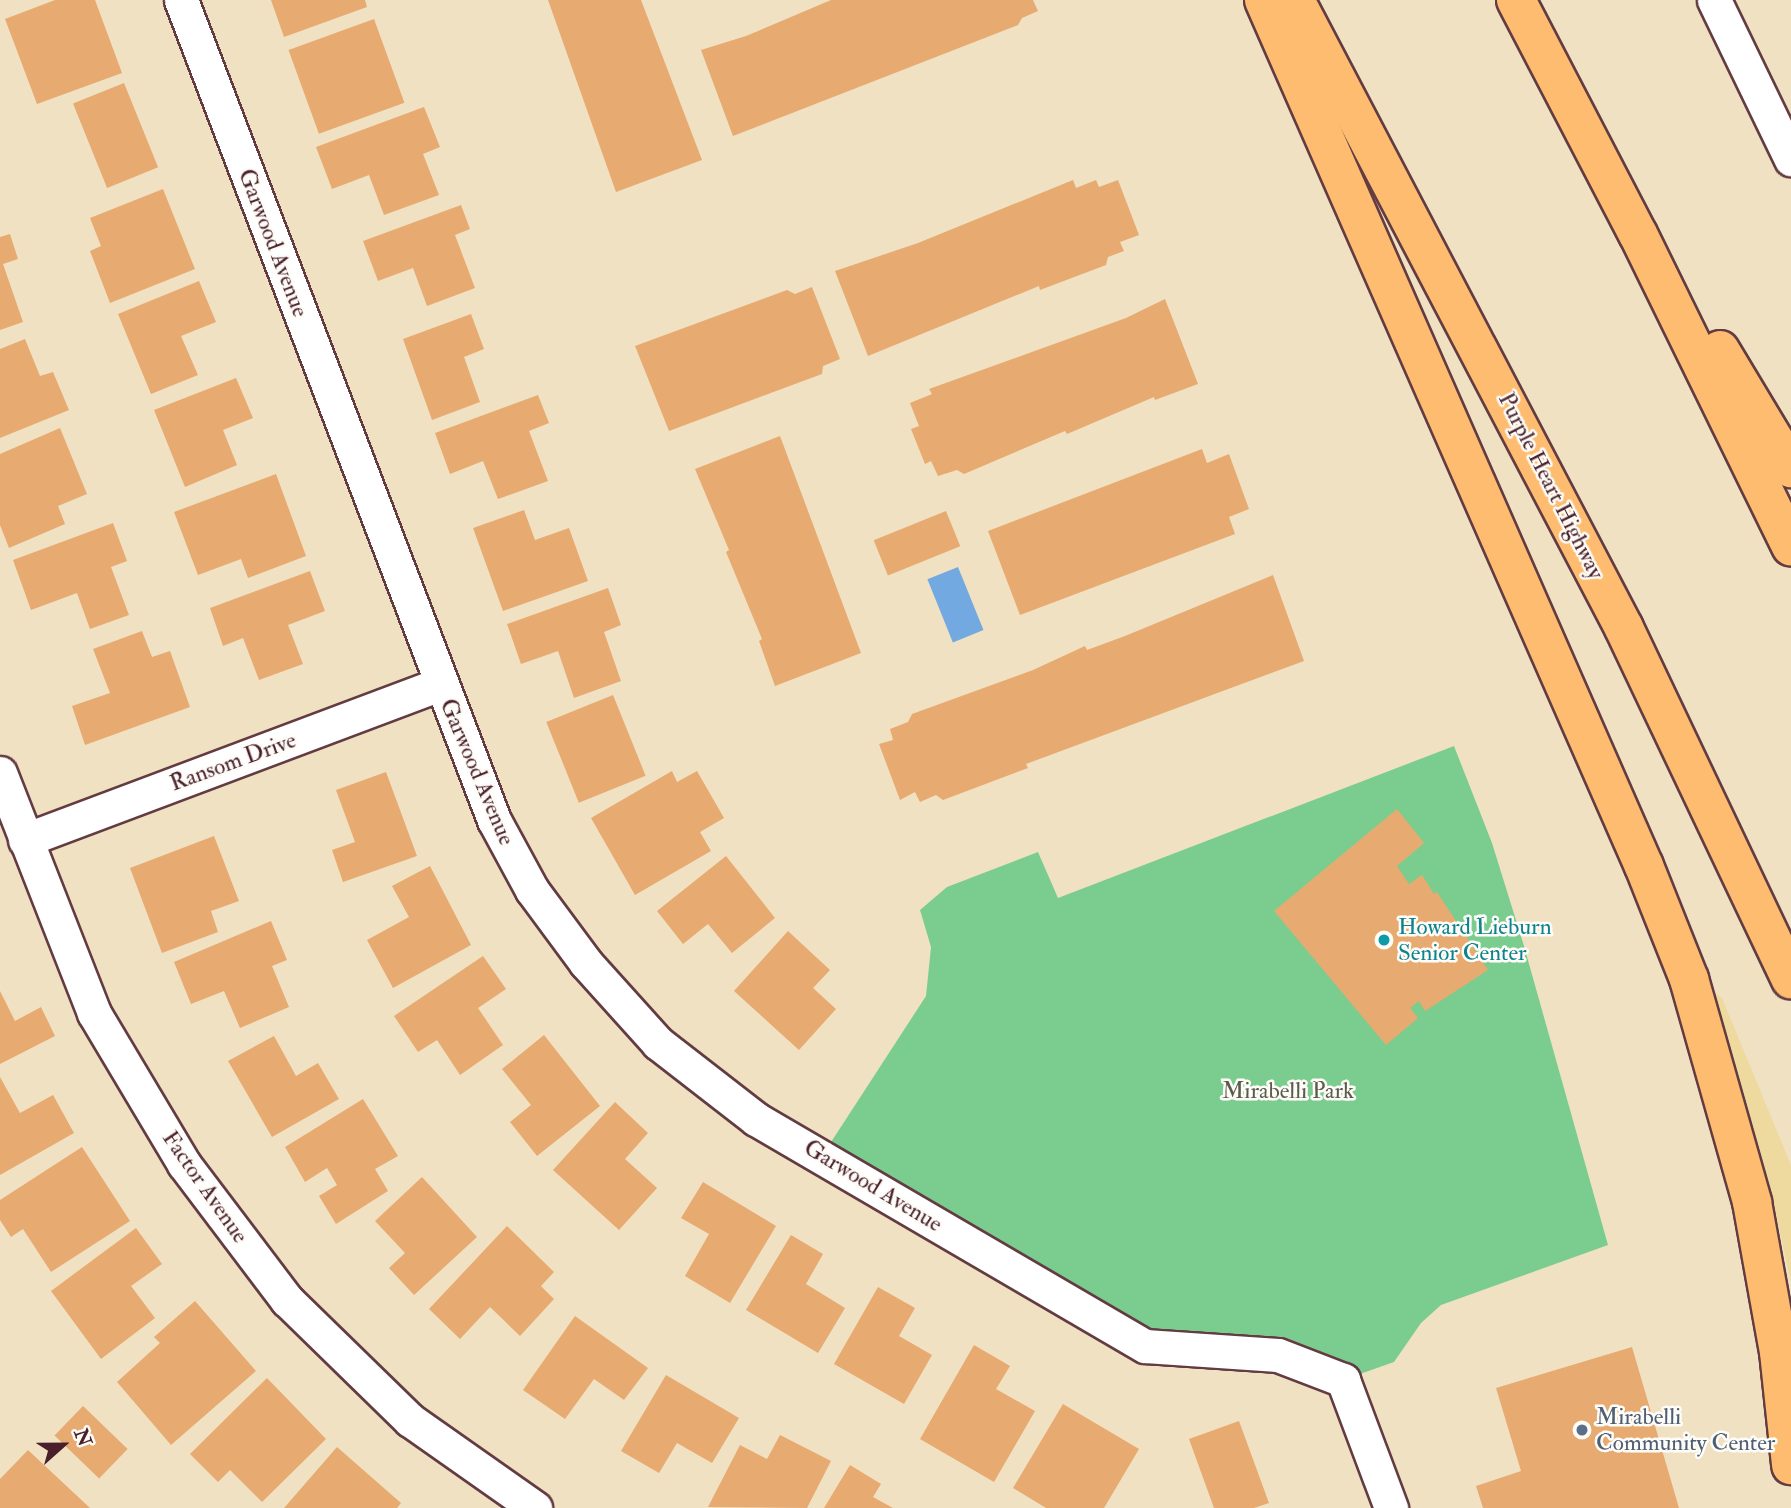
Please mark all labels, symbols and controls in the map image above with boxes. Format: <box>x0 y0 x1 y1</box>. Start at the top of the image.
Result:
street label: Garwood Avenue <box>232 165 314 321</box>
street label: Purple Heart Highway <box>1492 388 1610 584</box>
street label: Garwood Avenue <box>434 695 520 849</box>
street label: Ransom Drive <box>166 726 300 798</box>
place label: Howard Lieburn Senior Center <box>1398 913 1551 967</box>
marker: Howard Lieburn Senior Center <box>1376 932 1392 948</box>
park label: Mirabelli Park <box>1222 1077 1354 1105</box>
street label: Factor Avenue <box>156 1125 254 1249</box>
street label: Garwood Avenue <box>799 1134 947 1238</box>
place label: Mirabelli Community Center <box>1596 1403 1775 1457</box>
north arrow <box>28 1410 98 1480</box>
marker: Mirabelli Community Center <box>1574 1422 1590 1438</box>
text: N <box>68 1425 97 1450</box>

